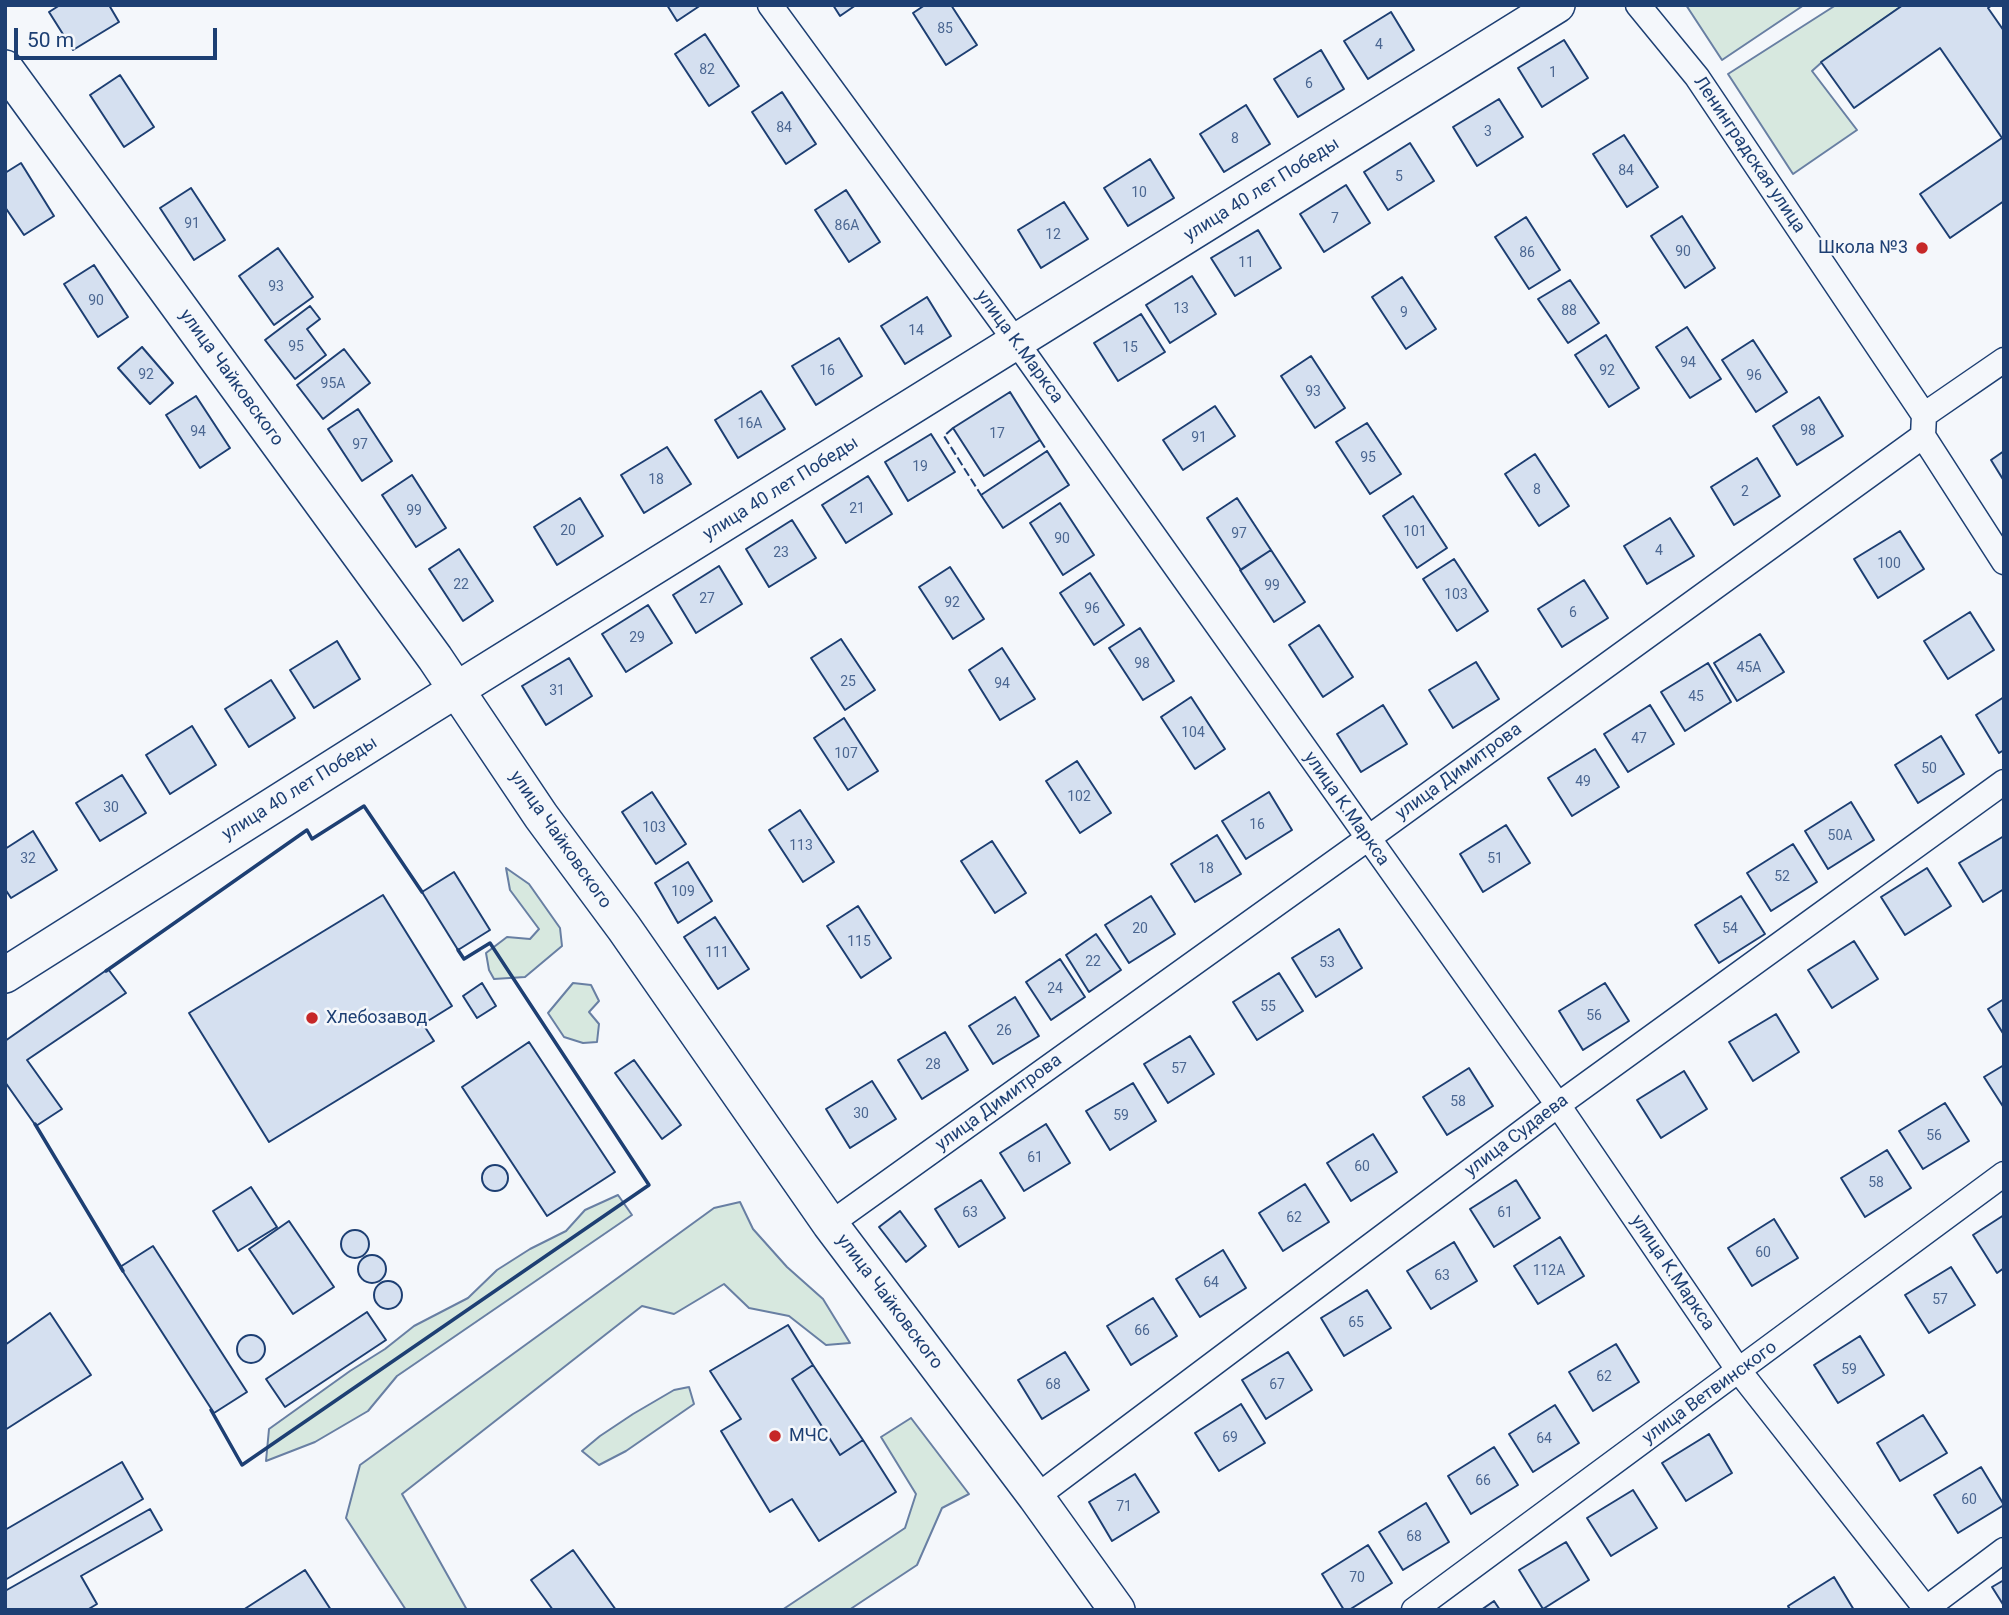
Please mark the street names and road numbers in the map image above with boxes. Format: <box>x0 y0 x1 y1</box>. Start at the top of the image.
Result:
street label: Ленинградская улица <box>1688 73 1810 237</box>
street label: улица 40 лет Победы <box>1180 133 1344 247</box>
street label: улица К.Маркса <box>971 286 1067 408</box>
street label: улица Чайковского <box>174 306 288 450</box>
street label: улица 40 лет Победы <box>699 432 863 546</box>
street label: улица Димитрова <box>1392 719 1526 825</box>
street label: улица 40 лет Победы <box>218 732 382 846</box>
street label: улица К.Маркса <box>1299 748 1393 870</box>
street label: улица Чайковского <box>504 767 616 913</box>
street label: улица Димитрова <box>932 1050 1066 1156</box>
street label: улица Судаева <box>1461 1090 1573 1182</box>
street label: улица К.Маркса <box>1625 1211 1719 1335</box>
street label: улица Чайковского <box>831 1230 947 1374</box>
street label: улица Ветвинского <box>1638 1337 1782 1449</box>

